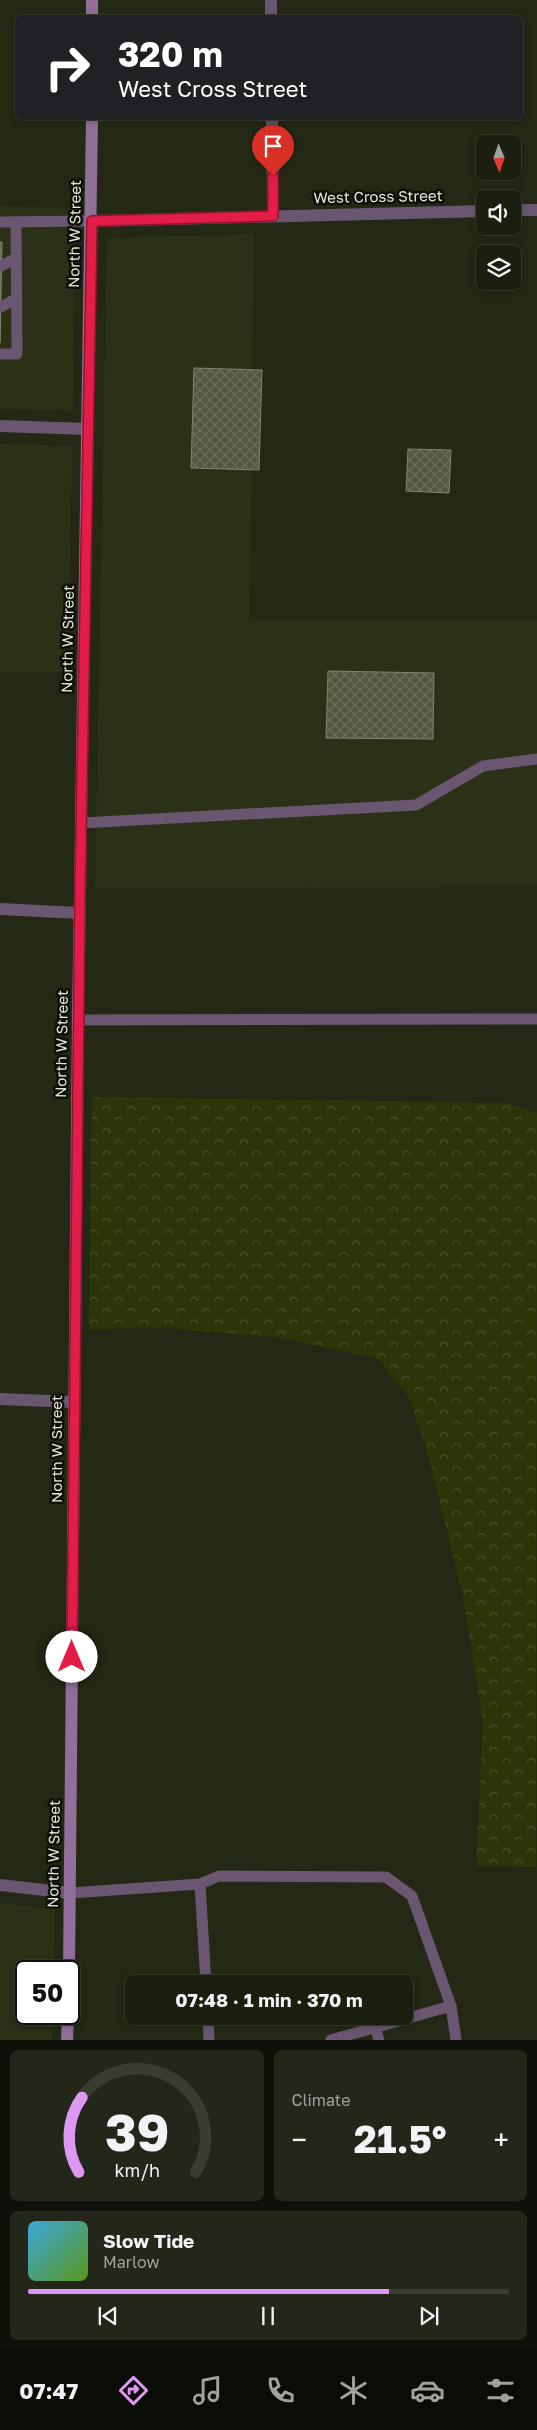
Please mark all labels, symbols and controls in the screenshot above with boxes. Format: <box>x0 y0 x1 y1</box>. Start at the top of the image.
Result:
text: 320 m <box>118 33 223 75</box>
icon: right <box>35 35 100 100</box>
text: West Cross Street <box>118 75 307 102</box>
pin <box>252 125 294 176</box>
icon: arrive <box>259 132 287 160</box>
north arrow <box>476 135 521 180</box>
map controls <box>476 135 521 290</box>
street label: North W Street <box>64 180 84 288</box>
street label: West Cross Street <box>313 186 443 206</box>
button: sound <box>476 190 521 235</box>
button: layers <box>476 245 521 290</box>
street label: North W Street <box>57 585 77 693</box>
street label: North W Street <box>51 990 71 1098</box>
street label: North W Street <box>47 1395 65 1503</box>
position arrow <box>45 1630 97 1682</box>
street label: North W Street <box>43 1800 63 1908</box>
speed limit sign: 50 <box>15 1960 80 2025</box>
text: 07:48 · 1 min · 370 m <box>175 1988 363 2011</box>
text: Climate <box>292 2090 351 2110</box>
text: 39 <box>104 2100 169 2162</box>
text: 21.5° <box>354 2116 447 2161</box>
text: − <box>292 2123 307 2156</box>
text: + <box>494 2123 509 2156</box>
text: km/h <box>114 2159 159 2181</box>
text: Slow Tide <box>103 2229 194 2252</box>
text: Marlow <box>103 2252 159 2272</box>
icon: previous <box>94 2302 122 2330</box>
icon: pause <box>254 2302 282 2330</box>
icon: next <box>415 2302 443 2330</box>
icon: directions <box>116 2373 151 2408</box>
icon: music <box>190 2373 225 2408</box>
icon: phone <box>263 2373 298 2408</box>
icon: climate <box>336 2373 371 2408</box>
icon: car <box>410 2373 445 2408</box>
icon: filters <box>483 2373 518 2408</box>
text: 07:47 <box>19 2377 78 2404</box>

